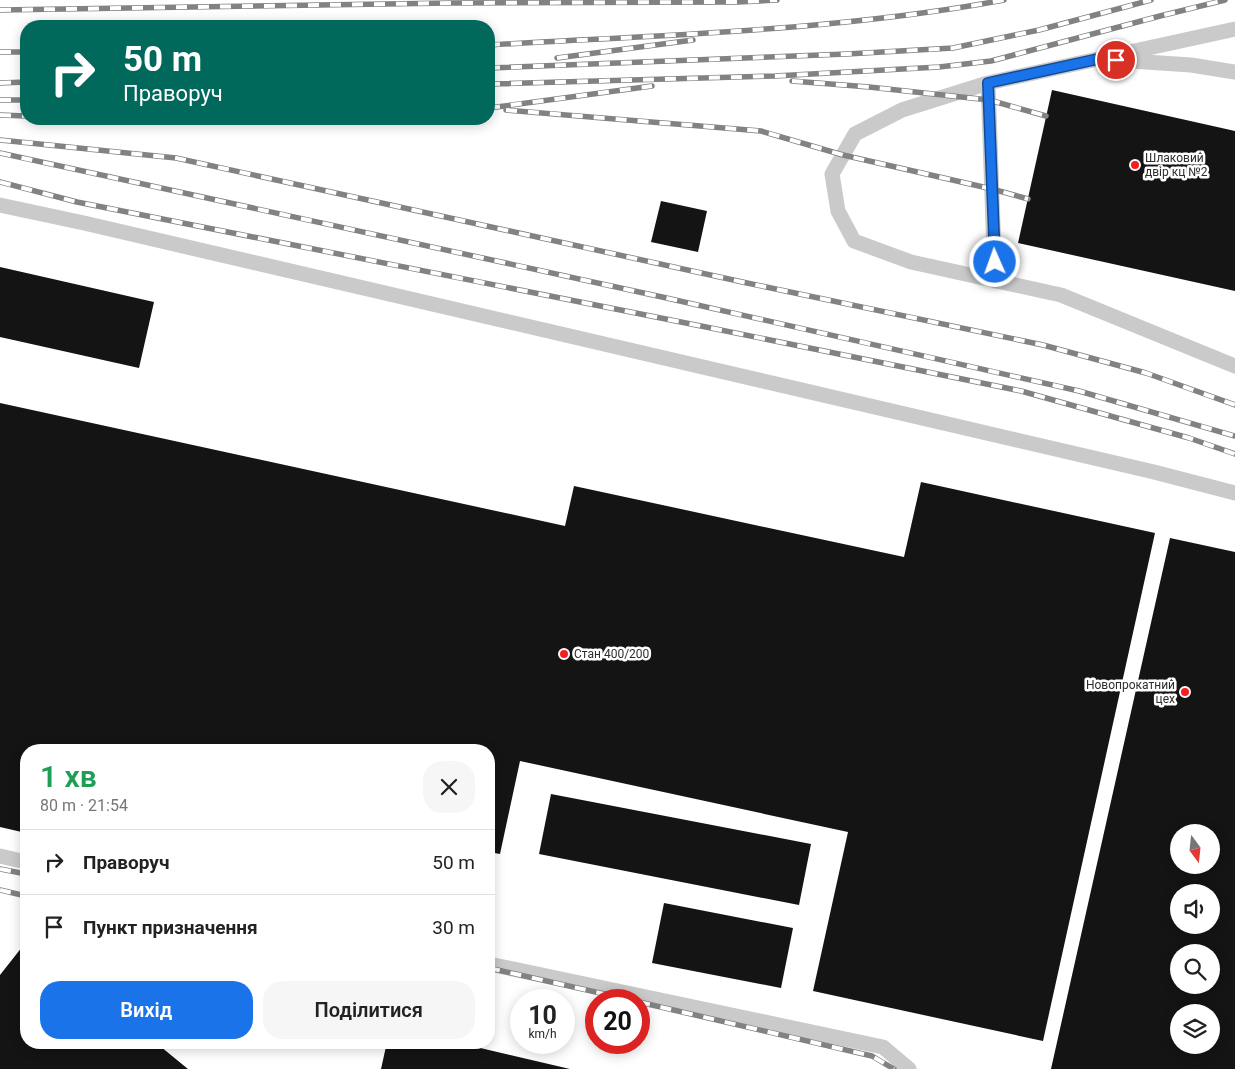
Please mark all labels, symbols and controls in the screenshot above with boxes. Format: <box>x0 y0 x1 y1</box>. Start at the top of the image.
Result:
text: 50 m <box>123 39 202 80</box>
pin <box>1095 39 1137 81</box>
icon: right <box>40 40 105 105</box>
icon: arrive <box>1102 46 1130 74</box>
text: Праворуч <box>123 81 223 106</box>
place label: Шлаковий двір кц №2 <box>1145 151 1208 179</box>
marker: Шлаковий двір кц №2 <box>1129 159 1141 171</box>
position arrow <box>968 235 1020 287</box>
place label: Стан 400/200 <box>574 647 650 661</box>
marker: Стан 400/200 <box>558 648 570 660</box>
place label: Новопрокатний цех <box>1086 678 1175 706</box>
marker: Новопрокатний цех <box>1179 686 1191 698</box>
text: 1 хв <box>40 759 97 794</box>
button: close <box>423 761 475 813</box>
text: 80 m · 21:54 <box>40 796 128 815</box>
north arrow <box>1170 824 1220 874</box>
map controls <box>1170 824 1220 1054</box>
icon: right <box>40 848 68 876</box>
text: Праворуч <box>83 851 169 874</box>
text: 50 m <box>432 851 475 874</box>
button: sound <box>1170 884 1220 934</box>
icon: arrive <box>40 913 68 941</box>
text: Пункт призначення <box>83 916 258 939</box>
text: 30 m <box>432 916 475 939</box>
button: search <box>1170 944 1220 994</box>
button: Вихід <box>40 981 253 1039</box>
button: Поділитися <box>263 981 475 1039</box>
speed limit sign: 20 <box>585 989 650 1054</box>
text: 10 <box>528 1001 557 1030</box>
button: layers <box>1170 1004 1220 1054</box>
text: km/h <box>528 1027 557 1041</box>

